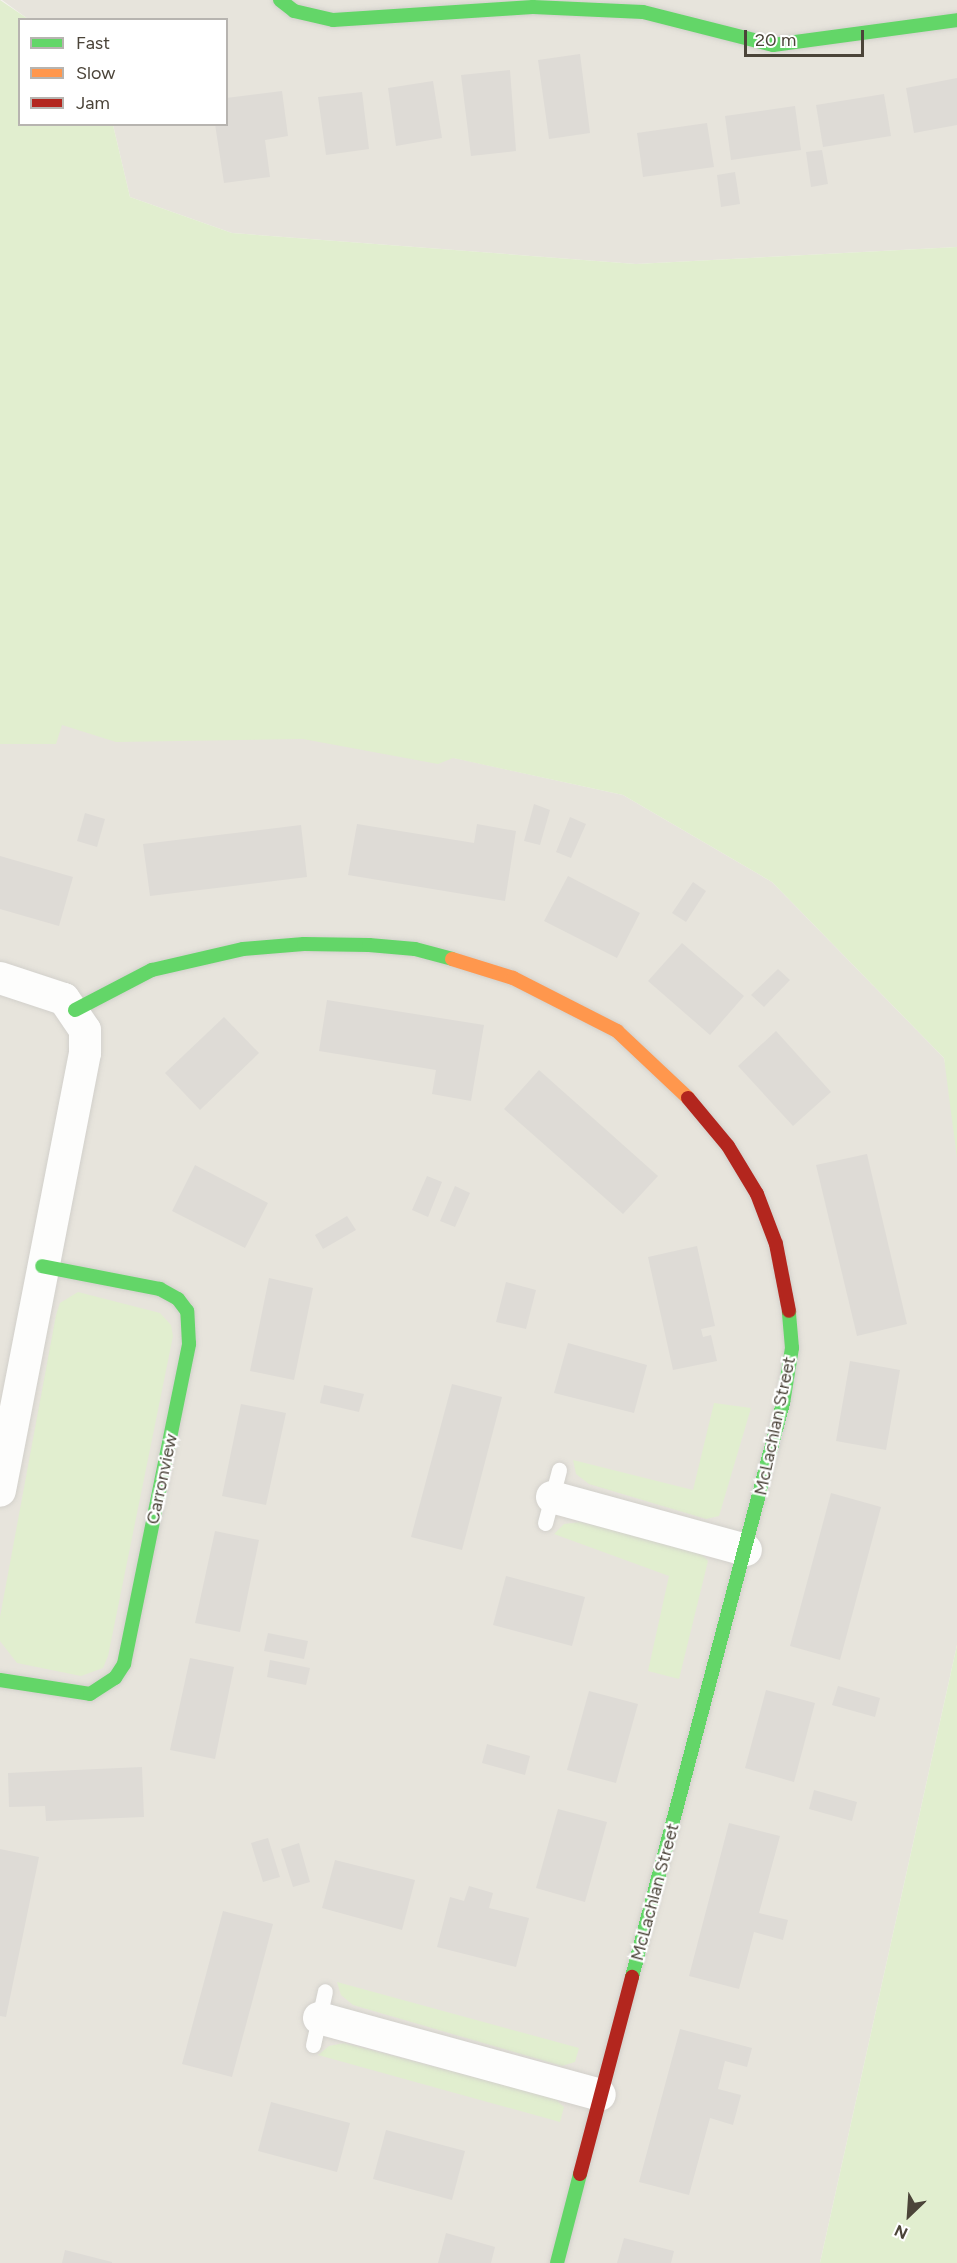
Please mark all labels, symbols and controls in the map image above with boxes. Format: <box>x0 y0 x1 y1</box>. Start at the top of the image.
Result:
legend <box>18 18 228 126</box>
scale bar <box>747 18 867 56</box>
text: 20 m <box>755 29 796 51</box>
text: Fast <box>76 32 110 54</box>
text: Slow <box>76 62 115 84</box>
text: Jam <box>76 92 110 114</box>
street label: McLachlan Street <box>750 1355 800 1497</box>
street label: Carronview <box>142 1432 182 1526</box>
street label: McLachlan Street <box>626 1821 684 1963</box>
north arrow <box>879 2185 939 2245</box>
text: N <box>892 2221 911 2243</box>

